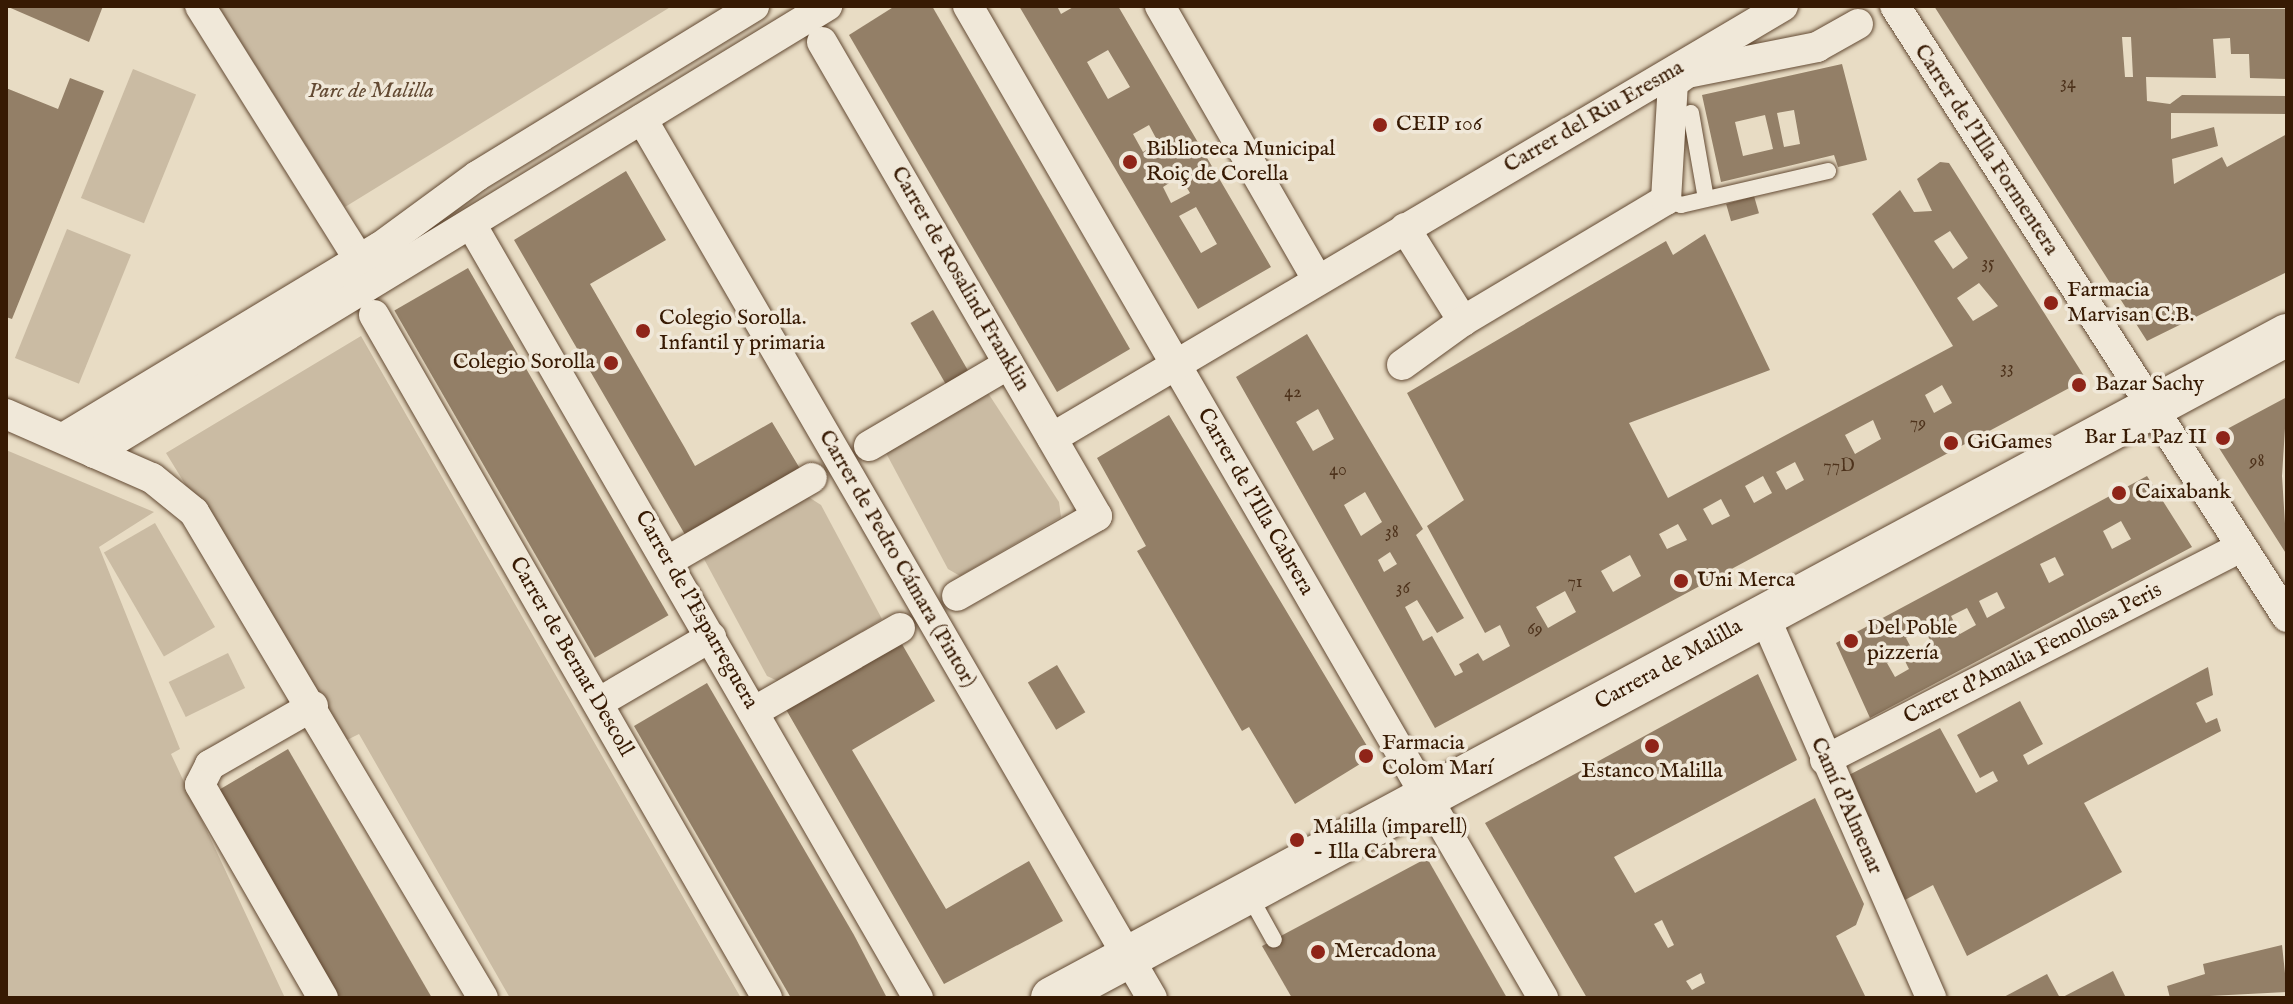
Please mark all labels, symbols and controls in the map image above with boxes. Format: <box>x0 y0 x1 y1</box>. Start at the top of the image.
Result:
street label: Carrer de l'Illa Formentera <box>1908 39 2064 261</box>
street label: Carrer del Riu Eresma <box>1499 55 1689 179</box>
house number: 34 <box>2060 73 2076 95</box>
park label: Parc de Malilla <box>308 79 434 105</box>
place label: CEIP 106 <box>1396 112 1482 138</box>
marker: CEIP 106 <box>1371 116 1389 134</box>
place label: Biblioteca Municipal Roiç de Corella <box>1146 136 1335 188</box>
marker: Biblioteca Municipal Roiç de Corella <box>1121 153 1139 171</box>
street label: Carrer de Rosalind Franklin <box>885 162 1035 396</box>
house number: 35 <box>1981 253 1995 275</box>
place label: Farmacia Marvisan C.B. <box>2067 277 2194 328</box>
marker: Farmacia Marvisan C.B. <box>2042 294 2060 312</box>
place label: Colegio Sorolla. Infantil y primaria <box>659 305 825 356</box>
marker: Colegio Sorolla. Infantil y primaria <box>634 322 652 340</box>
place label: Colegio Sorolla <box>453 350 595 376</box>
marker: Colegio Sorolla <box>602 354 620 372</box>
house number: 33 <box>2000 358 2014 380</box>
place label: Bazar Sachy <box>2095 372 2204 398</box>
marker: Bazar Sachy <box>2070 376 2088 394</box>
house number: 42 <box>1284 382 1302 404</box>
street label: Carrer de l'Illa Cabrera <box>1191 404 1319 600</box>
house number: 79 <box>1910 413 1926 435</box>
place label: Bar La Paz II <box>2084 425 2207 451</box>
street label: Carrer de Pedro Cámara (Pintor) <box>812 426 982 692</box>
marker: Bar La Paz II <box>2214 429 2232 447</box>
place label: GiGames <box>1967 430 2052 456</box>
marker: GiGames <box>1942 434 1960 452</box>
house number: 98 <box>2250 451 2264 473</box>
house number: 77D <box>1823 456 1855 478</box>
house number: 40 <box>1329 460 1347 482</box>
place label: Caixabank <box>2135 480 2231 506</box>
marker: Caixabank <box>2110 484 2128 502</box>
street label: Carrer de l'Esparreguera <box>628 506 764 714</box>
house number: 38 <box>1385 522 1399 544</box>
street label: Carrer de Bernat Descoll <box>503 553 639 761</box>
place label: Uni Merca <box>1697 568 1795 594</box>
house number: 71 <box>1567 572 1583 594</box>
marker: Uni Merca <box>1672 572 1690 590</box>
street label: Carrer d'Amalia Fenollosa Peris <box>1899 577 2167 731</box>
house number: 36 <box>1396 578 1410 600</box>
street label: Carrera de Malilla <box>1591 614 1747 716</box>
place label: Del Poble pizzería <box>1867 615 1957 666</box>
house number: 69 <box>1527 619 1543 641</box>
marker: Del Poble pizzería <box>1842 632 1860 650</box>
place label: Farmacia Colom Marí <box>1382 730 1493 782</box>
street label: Camí d'Almenar <box>1804 733 1888 879</box>
marker: Estanco Malilla <box>1643 737 1661 755</box>
marker: Farmacia Colom Marí <box>1357 747 1375 765</box>
place label: Estanco Malilla <box>1581 759 1723 785</box>
place label: Malilla (imparell) - Illa Cabrera <box>1313 814 1467 866</box>
marker: Malilla (imparell) - Illa Cabrera <box>1288 831 1306 849</box>
place label: Mercadona <box>1334 939 1436 965</box>
marker: Mercadona <box>1309 943 1327 961</box>

